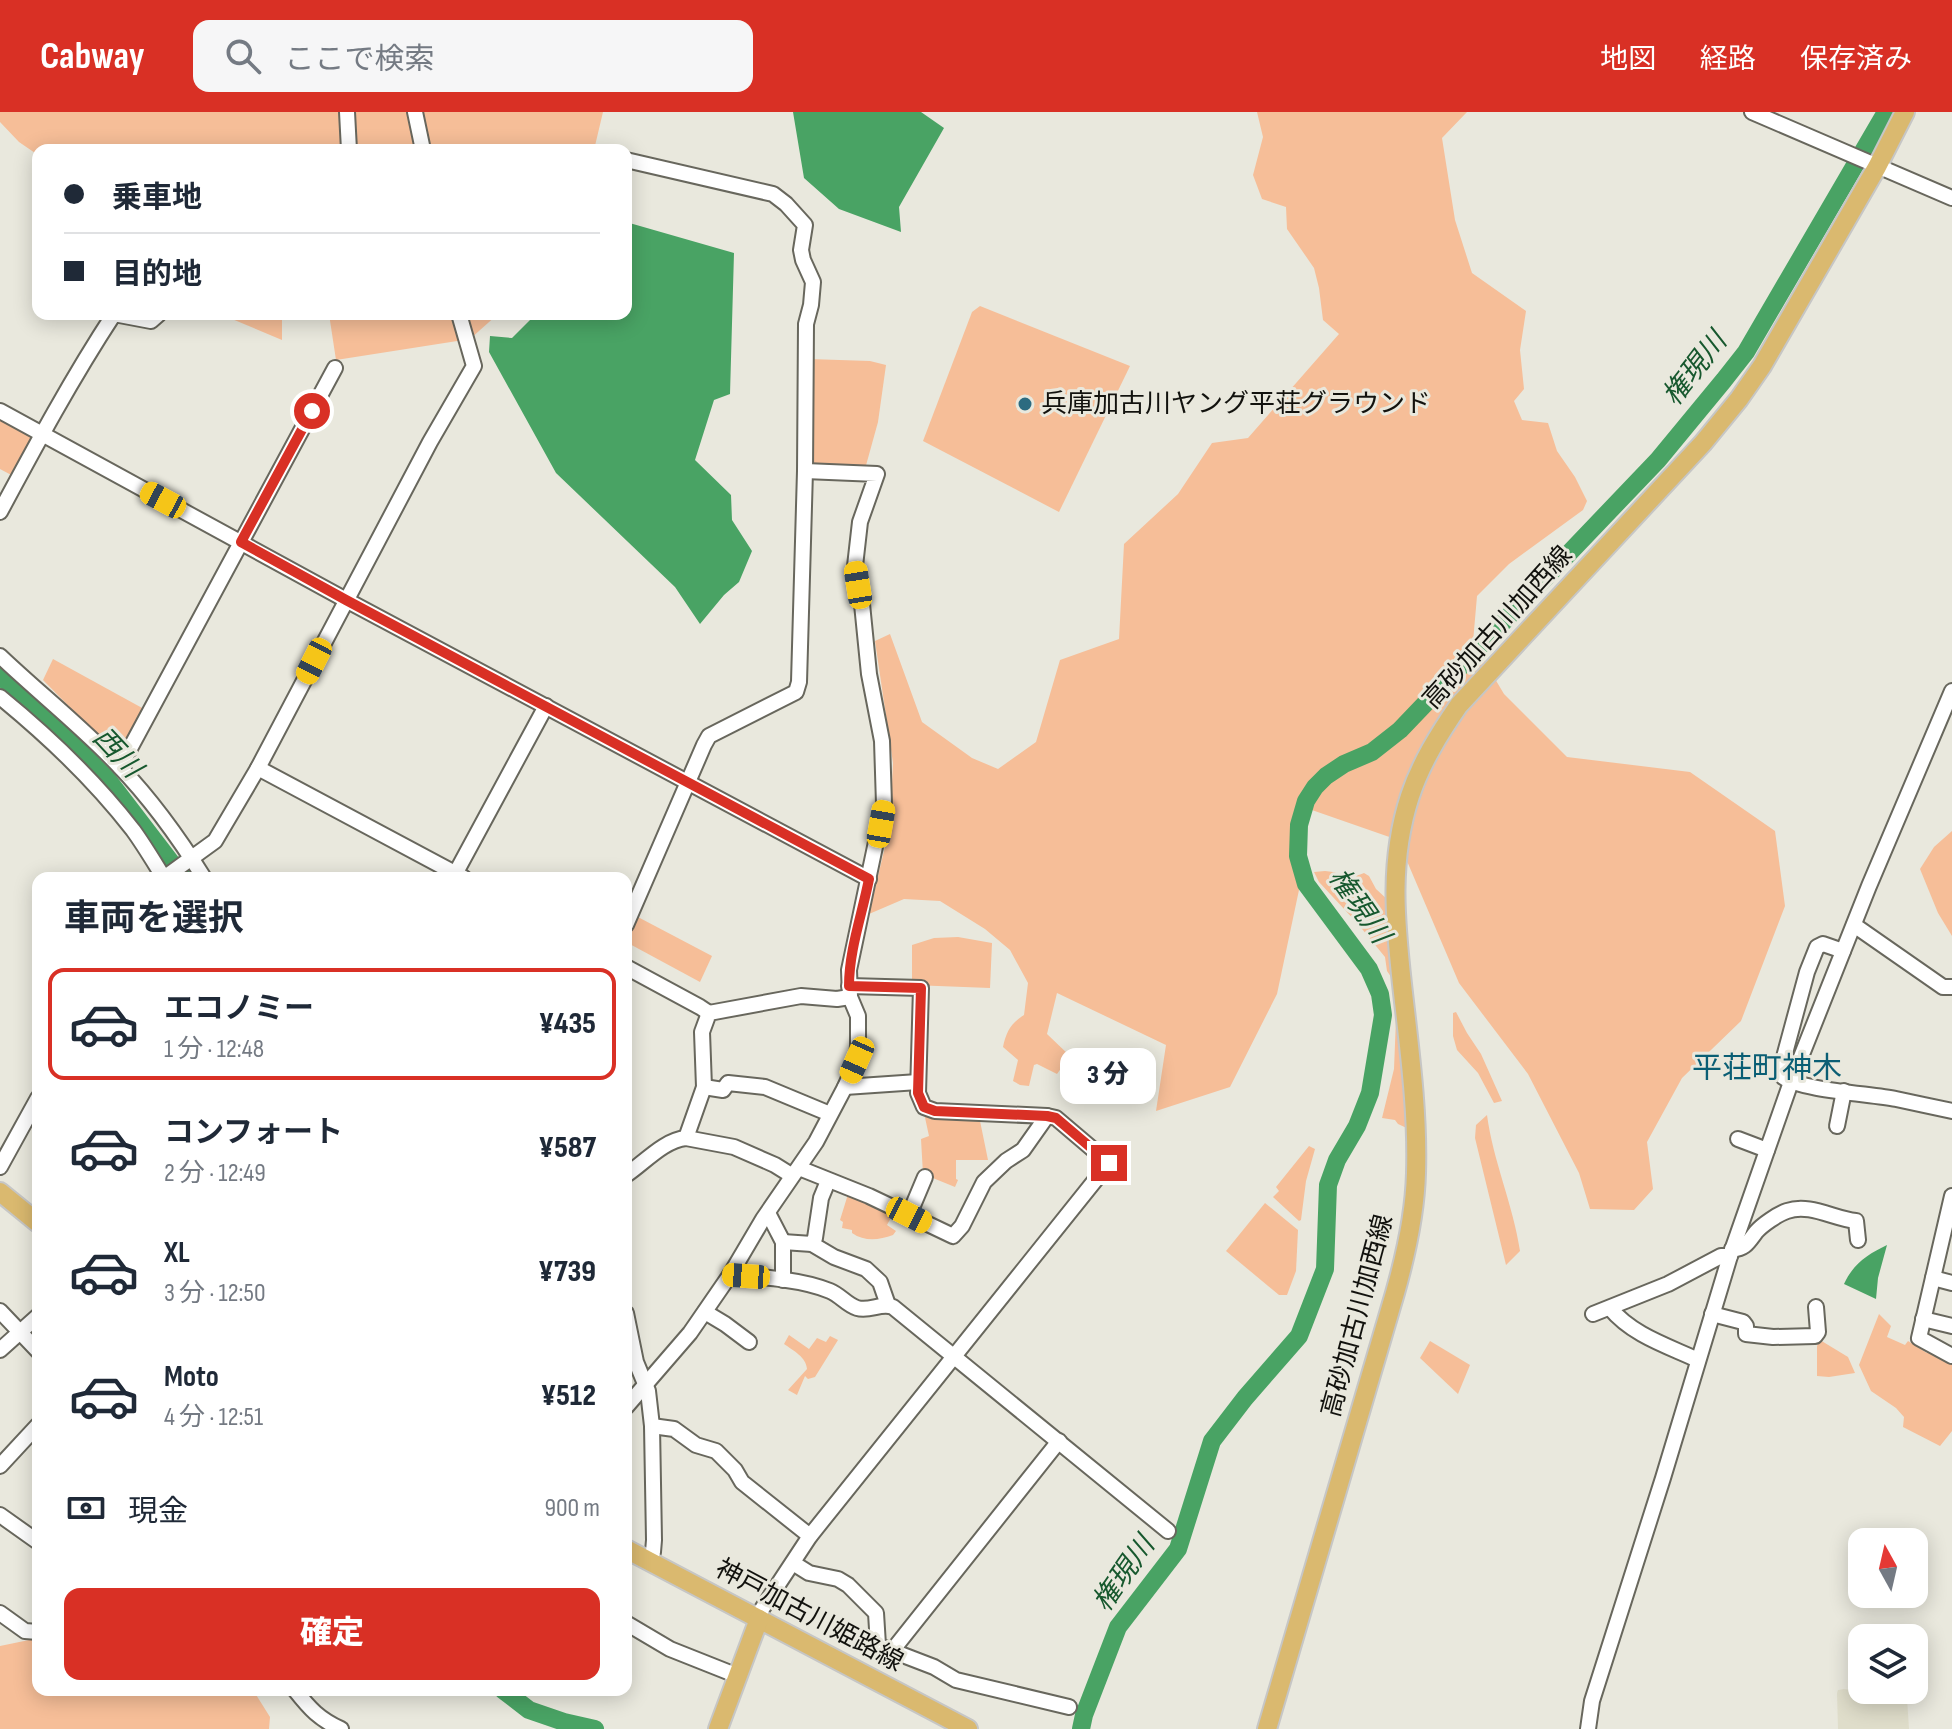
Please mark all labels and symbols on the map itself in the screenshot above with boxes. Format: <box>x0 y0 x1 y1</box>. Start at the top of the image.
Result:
water label: 権現川 <box>1656 323 1736 412</box>
place label: 兵庫加古川ヤング平荘グラウンド <box>1041 389 1431 420</box>
route start <box>294 393 330 429</box>
marker: 兵庫加古川ヤング平荘グラウンド <box>1016 395 1034 413</box>
car <box>136 478 190 522</box>
street label: 高砂加古川加西線 <box>1417 540 1579 716</box>
car <box>842 559 874 611</box>
car <box>292 634 336 688</box>
water label: 西川 <box>86 721 150 787</box>
car <box>865 798 897 850</box>
water label: 権現川 <box>1321 862 1398 952</box>
car <box>836 1033 878 1087</box>
callout: 3 分 <box>1061 1047 1157 1103</box>
district label: 平荘町神木 <box>1692 1051 1842 1087</box>
route end <box>1091 1145 1127 1181</box>
car <box>882 1193 936 1237</box>
street label: 高砂加古川加西線 <box>1316 1212 1400 1420</box>
car <box>721 1262 771 1290</box>
water label: 権現川 <box>1086 1528 1163 1618</box>
north arrow <box>1848 1528 1928 1608</box>
street label: 神戸加古川姫路線 <box>710 1553 908 1679</box>

